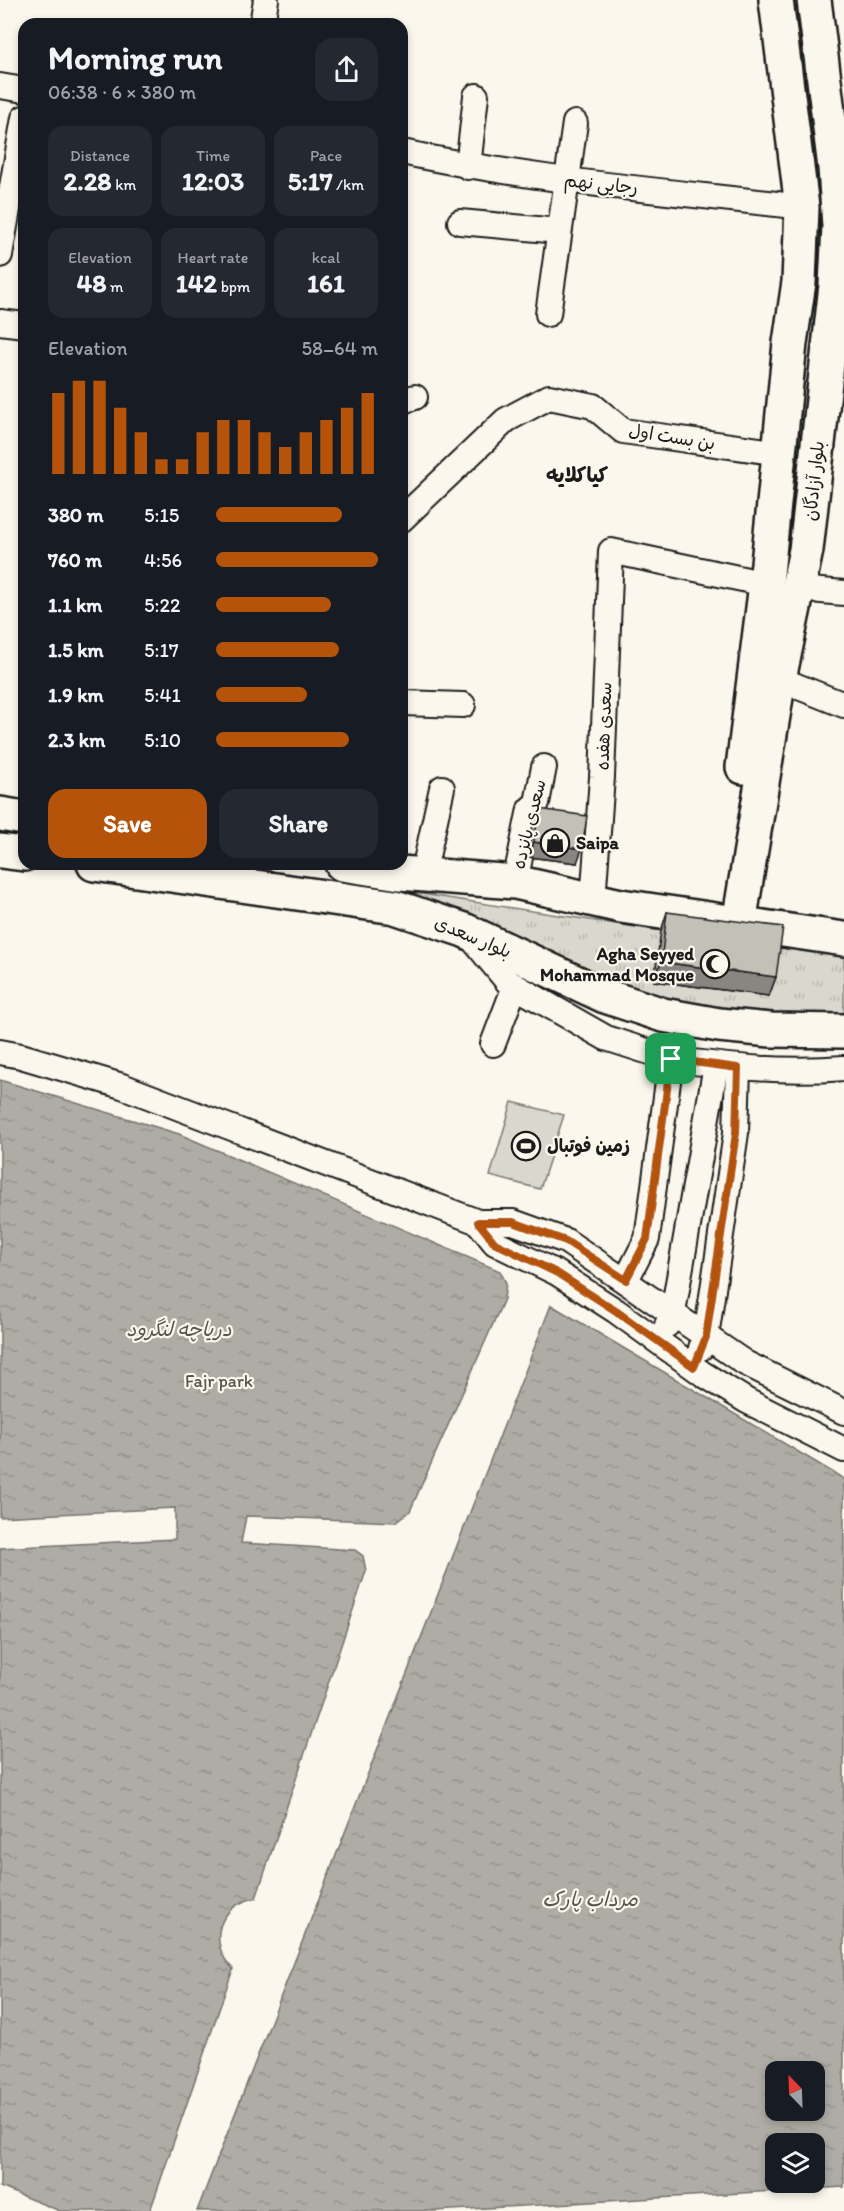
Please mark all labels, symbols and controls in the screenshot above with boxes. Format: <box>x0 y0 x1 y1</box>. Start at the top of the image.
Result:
text: Morning run <box>48 38 223 77</box>
button: share <box>315 38 378 101</box>
text: 06:38 · 6 × 380 m <box>48 80 196 104</box>
text: Distance <box>70 146 130 165</box>
text: Time <box>196 146 230 165</box>
text: Pace <box>310 146 342 165</box>
text: 2.28 <box>64 165 112 197</box>
text: 12:03 <box>182 165 244 197</box>
text: 5:17 <box>288 165 333 197</box>
street label: رجایی نهم <box>563 169 639 202</box>
text: km <box>112 175 136 194</box>
text: /km <box>333 175 364 194</box>
text: Elevation <box>68 248 132 267</box>
text: Heart rate <box>178 248 248 267</box>
text: kcal <box>312 248 340 267</box>
text: 48 <box>77 267 106 299</box>
text: 142 <box>176 267 217 299</box>
text: 161 <box>307 267 345 299</box>
text: m <box>106 277 123 296</box>
text: bpm <box>217 277 250 296</box>
text: Elevation <box>48 336 127 360</box>
text: 58–64 m <box>301 336 378 360</box>
street label: بن بست اول <box>627 419 717 455</box>
street label: بلوار آزادگان <box>799 440 829 522</box>
district label: کیاکلایه <box>546 462 609 488</box>
text: 380 m <box>48 503 104 527</box>
text: 5:15 <box>144 503 179 527</box>
text: 760 m <box>48 548 102 572</box>
text: 4:56 <box>144 548 182 572</box>
text: 1.1 km <box>48 593 102 617</box>
text: 5:22 <box>144 593 180 617</box>
text: 1.5 km <box>48 638 104 662</box>
text: 5:17 <box>144 638 179 662</box>
street label: سعدی هفده <box>591 681 617 771</box>
text: 1.9 km <box>48 683 104 707</box>
text: 5:41 <box>144 683 181 707</box>
text: 2.3 km <box>48 728 105 752</box>
text: 5:10 <box>144 728 181 752</box>
street label: سعدی پانزده <box>507 777 552 871</box>
button: Save <box>48 789 207 858</box>
button: Share <box>219 789 378 858</box>
shop icon: Saipa <box>539 827 571 859</box>
place label: Saipa <box>576 832 620 854</box>
street label: بلوار سعدی <box>431 911 515 963</box>
place label: Agha Seyyed Mohammad Mosque <box>540 943 694 986</box>
mosque icon: Agha Seyyed Mohammad Mosque <box>699 948 731 980</box>
pin <box>645 1033 696 1084</box>
icon: arrive <box>654 1042 687 1075</box>
sports icon: زمین فوتبال <box>510 1130 542 1162</box>
place label: زمین فوتبال <box>547 1135 630 1157</box>
water label: دریاچه لنگرود <box>126 1317 232 1342</box>
park label: Fajr park <box>185 1370 253 1392</box>
water label: مرداب پارک <box>542 1887 638 1912</box>
north arrow <box>765 2061 825 2121</box>
map controls <box>765 2061 825 2193</box>
button: layers <box>765 2133 825 2193</box>

